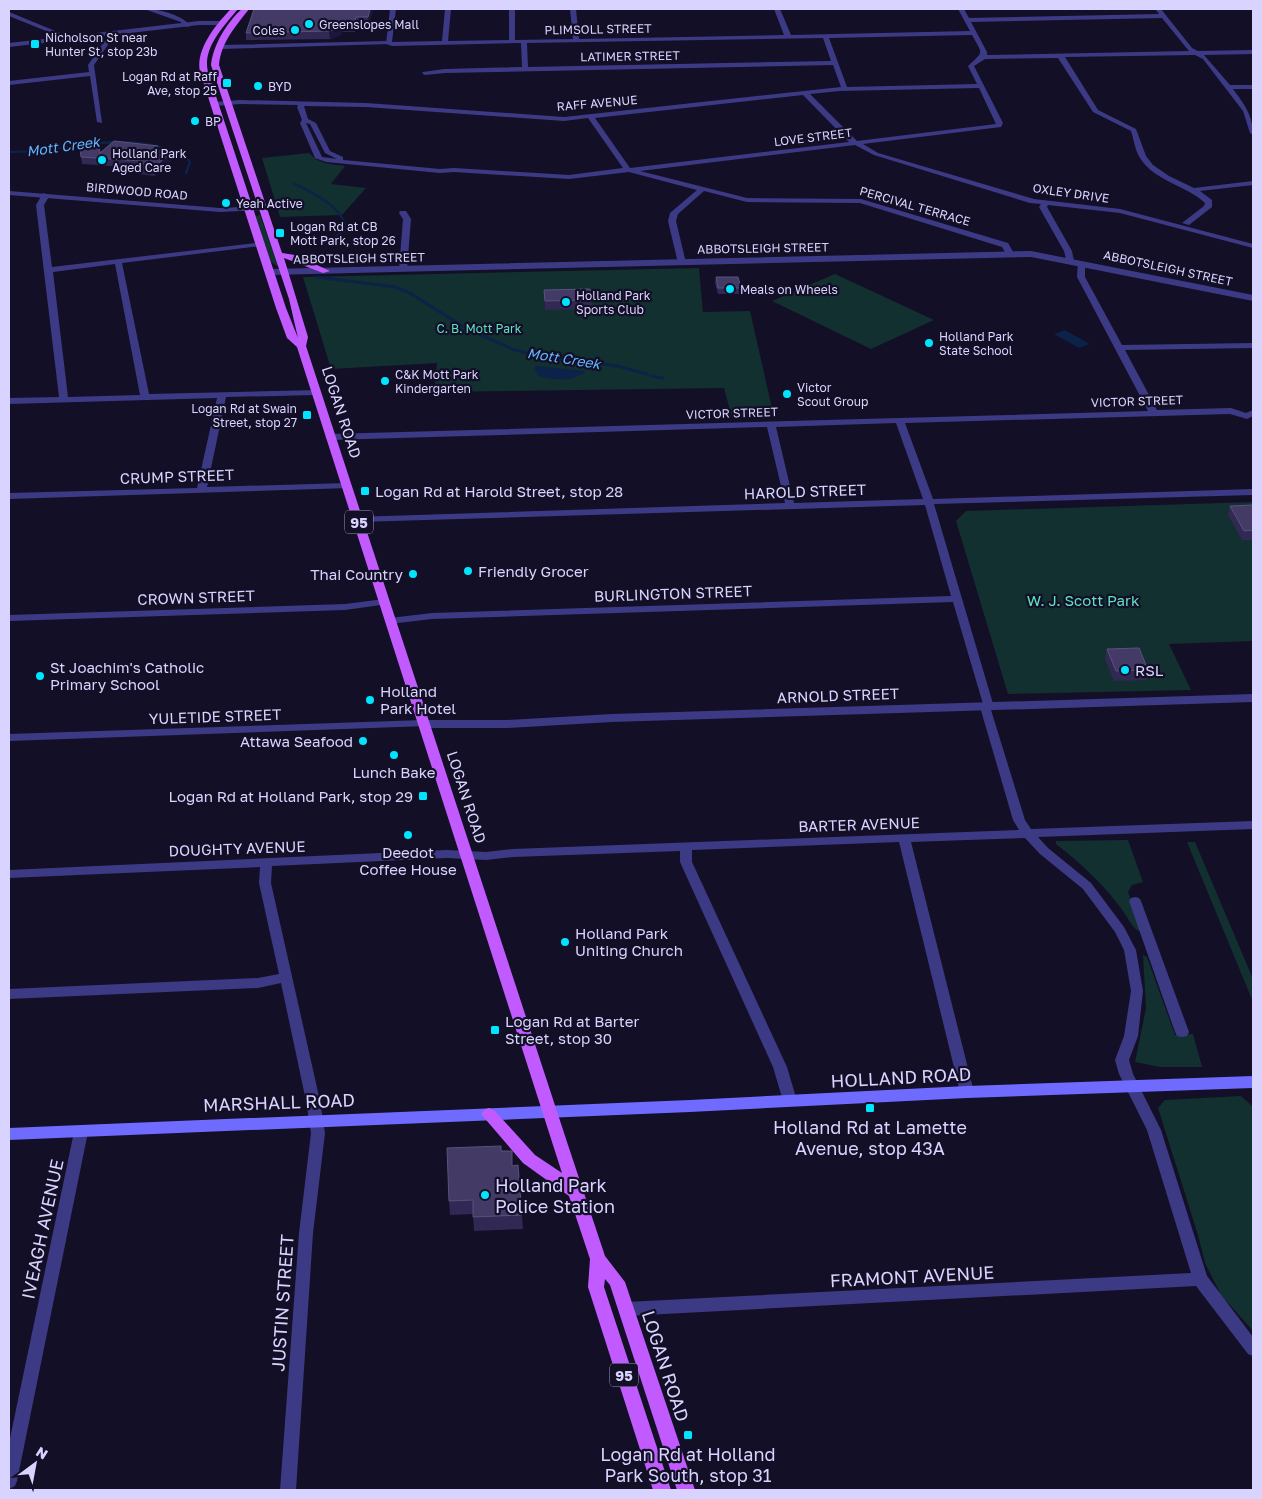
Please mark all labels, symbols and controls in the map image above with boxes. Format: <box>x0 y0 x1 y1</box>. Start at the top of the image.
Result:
place label: Greenslopes Mall <box>319 17 419 32</box>
marker: Greenslopes Mall <box>303 18 315 30</box>
street label: PLIMSOLL STREET <box>544 21 652 37</box>
place label: Coles <box>253 23 285 38</box>
marker: Coles <box>289 24 301 36</box>
place label: Nicholson St near Hunter St, stop 23b <box>45 30 157 59</box>
marker: Nicholson St near Hunter St, stop 23b <box>29 38 41 50</box>
street label: LATIMER STREET <box>580 48 681 64</box>
place label: Logan Rd at Raff Ave, stop 25 <box>122 69 218 98</box>
marker: Logan Rd at Raff Ave, stop 25 <box>221 77 233 89</box>
place label: BYD <box>268 79 292 94</box>
marker: BYD <box>252 80 264 92</box>
street label: RAFF AVENUE <box>556 92 638 114</box>
place label: BP <box>205 114 221 129</box>
marker: BP <box>189 115 201 127</box>
street label: LOVE STREET <box>773 125 854 149</box>
water label: Mott Creek <box>25 132 103 160</box>
place label: Holland Park Aged Care <box>112 146 187 175</box>
marker: Holland Park Aged Care <box>96 154 108 166</box>
street label: BIRDWOOD ROAD <box>86 179 188 203</box>
street label: OXLEY DRIVE <box>1032 180 1110 206</box>
street label: PERCIVAL TERRACE <box>858 183 972 229</box>
place label: Yeah Active <box>236 196 303 211</box>
marker: Yeah Active <box>220 197 232 209</box>
place label: Logan Rd at CB Mott Park, stop 26 <box>290 219 396 248</box>
marker: Logan Rd at CB Mott Park, stop 26 <box>274 227 286 239</box>
street label: ABBOTSLEIGH STREET <box>697 239 829 257</box>
street label: ABBOTSLEIGH STREET <box>1102 247 1234 289</box>
street label: ABBOTSLEIGH STREET <box>293 249 425 267</box>
place label: Meals on Wheels <box>740 282 838 297</box>
marker: Meals on Wheels <box>724 283 736 295</box>
place label: Holland Park Sports Club <box>576 288 651 317</box>
marker: Holland Park Sports Club <box>560 296 572 308</box>
park label: C. B. Mott Park <box>436 321 522 336</box>
place label: Holland Park State School <box>939 329 1014 358</box>
marker: Holland Park State School <box>923 337 935 349</box>
water label: Mott Creek <box>526 344 604 373</box>
street label: LOGAN ROAD <box>319 364 365 460</box>
place label: C&K Mott Park Kindergarten <box>395 367 479 396</box>
marker: C&K Mott Park Kindergarten <box>379 375 391 387</box>
place label: Victor Scout Group <box>797 380 868 409</box>
marker: Victor Scout Group <box>781 388 793 400</box>
street label: VICTOR STREET <box>1091 392 1184 410</box>
place label: Logan Rd at Swain Street, stop 27 <box>191 401 297 430</box>
street label: VICTOR STREET <box>686 404 779 422</box>
marker: Logan Rd at Swain Street, stop 27 <box>301 409 313 421</box>
street label: CRUMP STREET <box>120 465 234 487</box>
street label: HAROLD STREET <box>744 480 866 502</box>
place label: Logan Rd at Harold Street, stop 28 <box>375 482 623 500</box>
marker: Logan Rd at Harold Street, stop 28 <box>359 485 371 497</box>
road number: 95 <box>345 511 373 534</box>
place label: Friendly Grocer <box>478 562 589 580</box>
place label: Thai Country <box>310 565 404 583</box>
marker: Friendly Grocer <box>462 565 474 577</box>
marker: Thai Country <box>407 568 419 580</box>
street label: BURLINGTON STREET <box>594 581 752 605</box>
street label: CROWN STREET <box>137 586 255 608</box>
park label: W. J. Scott Park <box>1027 591 1140 609</box>
place label: St Joachim's Catholic Primary School <box>50 658 204 693</box>
place label: RSL <box>1135 661 1164 679</box>
marker: RSL <box>1119 664 1131 676</box>
marker: St Joachim's Catholic Primary School <box>34 670 46 682</box>
place label: Holland Park Hotel <box>380 682 456 717</box>
street label: ARNOLD STREET <box>777 684 899 706</box>
marker: Holland Park Hotel <box>364 694 376 706</box>
street label: YULETIDE STREET <box>148 705 282 727</box>
place label: Attawa Seafood <box>240 732 353 750</box>
marker: Attawa Seafood <box>357 735 369 747</box>
marker: Lunch Bake <box>388 749 400 761</box>
street label: LOGAN ROAD <box>444 749 490 845</box>
place label: Lunch Bake <box>352 763 436 781</box>
place label: Logan Rd at Holland Park, stop 29 <box>169 787 413 805</box>
marker: Logan Rd at Holland Park, stop 29 <box>417 790 429 802</box>
street label: BARTER AVENUE <box>798 813 920 835</box>
marker: Deedot Coffee House <box>402 829 414 841</box>
street label: DOUGHTY AVENUE <box>168 837 306 859</box>
place label: Deedot Coffee House <box>359 843 457 878</box>
place label: Holland Park Uniting Church <box>575 924 683 959</box>
marker: Holland Park Uniting Church <box>559 936 571 948</box>
place label: Logan Rd at Barter Street, stop 30 <box>505 1012 640 1047</box>
marker: Logan Rd at Barter Street, stop 30 <box>489 1024 501 1036</box>
street label: HOLLAND ROAD <box>830 1062 972 1092</box>
street label: MARSHALL ROAD <box>203 1088 355 1116</box>
marker: Holland Rd at Lamette Avenue, stop 43A <box>864 1102 876 1114</box>
place label: Holland Rd at Lamette Avenue, stop 43A <box>773 1116 967 1159</box>
street label: IVEAGH AVENUE <box>16 1157 68 1301</box>
place label: Holland Park Police Station <box>495 1174 615 1217</box>
marker: Holland Park Police Station <box>479 1189 491 1201</box>
street label: JUSTIN STREET <box>266 1234 298 1372</box>
street label: FRAMONT AVENUE <box>829 1261 995 1291</box>
street label: LOGAN ROAD <box>638 1308 694 1424</box>
road number: 95 <box>610 1364 638 1386</box>
marker: Logan Rd at Holland Park South, stop 31 <box>682 1429 694 1441</box>
north arrow <box>10 1439 60 1489</box>
text: N <box>33 1443 51 1463</box>
place label: Logan Rd at Holland Park South, stop 31 <box>600 1443 776 1486</box>

